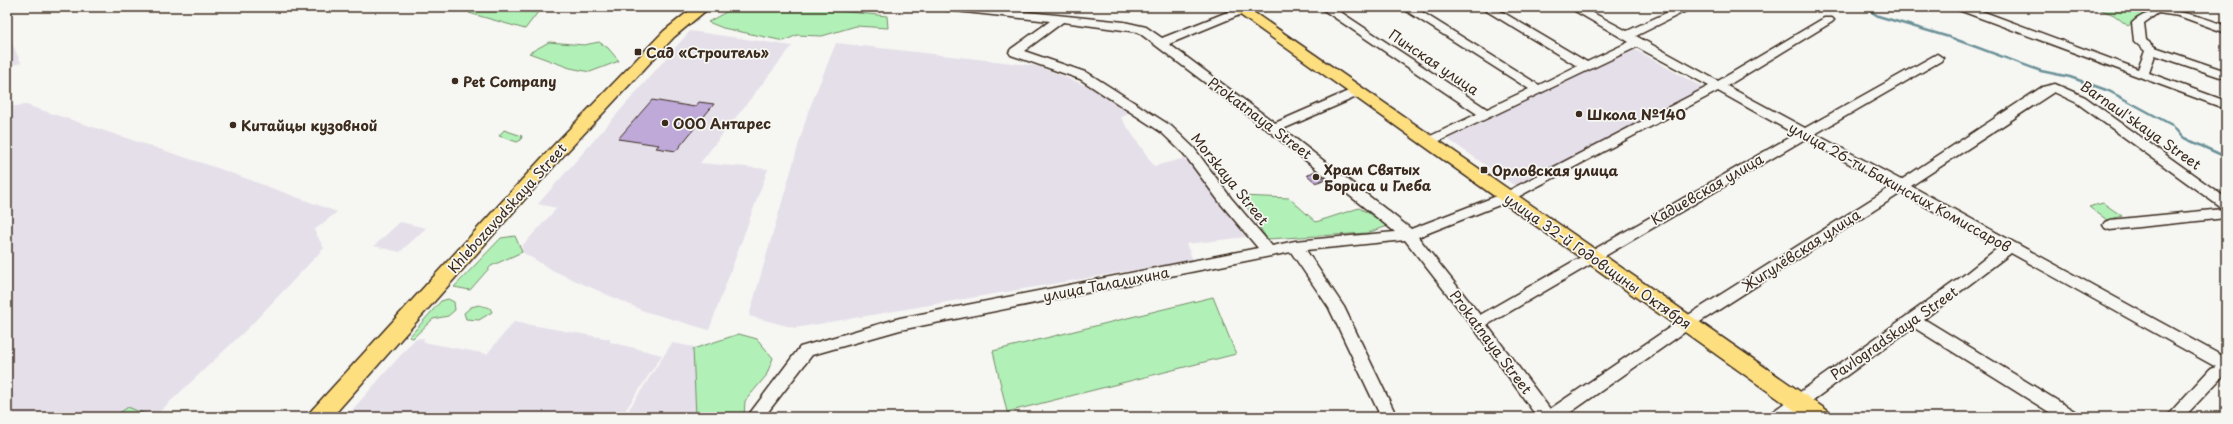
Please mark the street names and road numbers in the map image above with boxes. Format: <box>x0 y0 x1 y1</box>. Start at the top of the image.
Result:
street label: Пинская улица <box>1385 24 1484 100</box>
street label: Prokatnaya Street <box>1204 72 1317 164</box>
street label: Barnaul'skaya Street <box>2076 75 2206 175</box>
street label: улица 26-ти Бакинских Комиссаров <box>1785 117 2015 257</box>
street label: Morskaya Street <box>1186 128 1274 230</box>
street label: Khlebozavodskaya Street <box>443 138 571 278</box>
street label: Кадиевская улица <box>1647 148 1767 230</box>
street label: улица 32-й Годовщины Октября <box>1500 188 1696 334</box>
street label: Жигулёвская улица <box>1737 204 1864 297</box>
street label: улица Талалихина <box>1041 261 1171 307</box>
street label: Pavlogradskaya Street <box>1826 281 1962 385</box>
street label: Prokatnaya Street <box>1445 286 1537 399</box>

